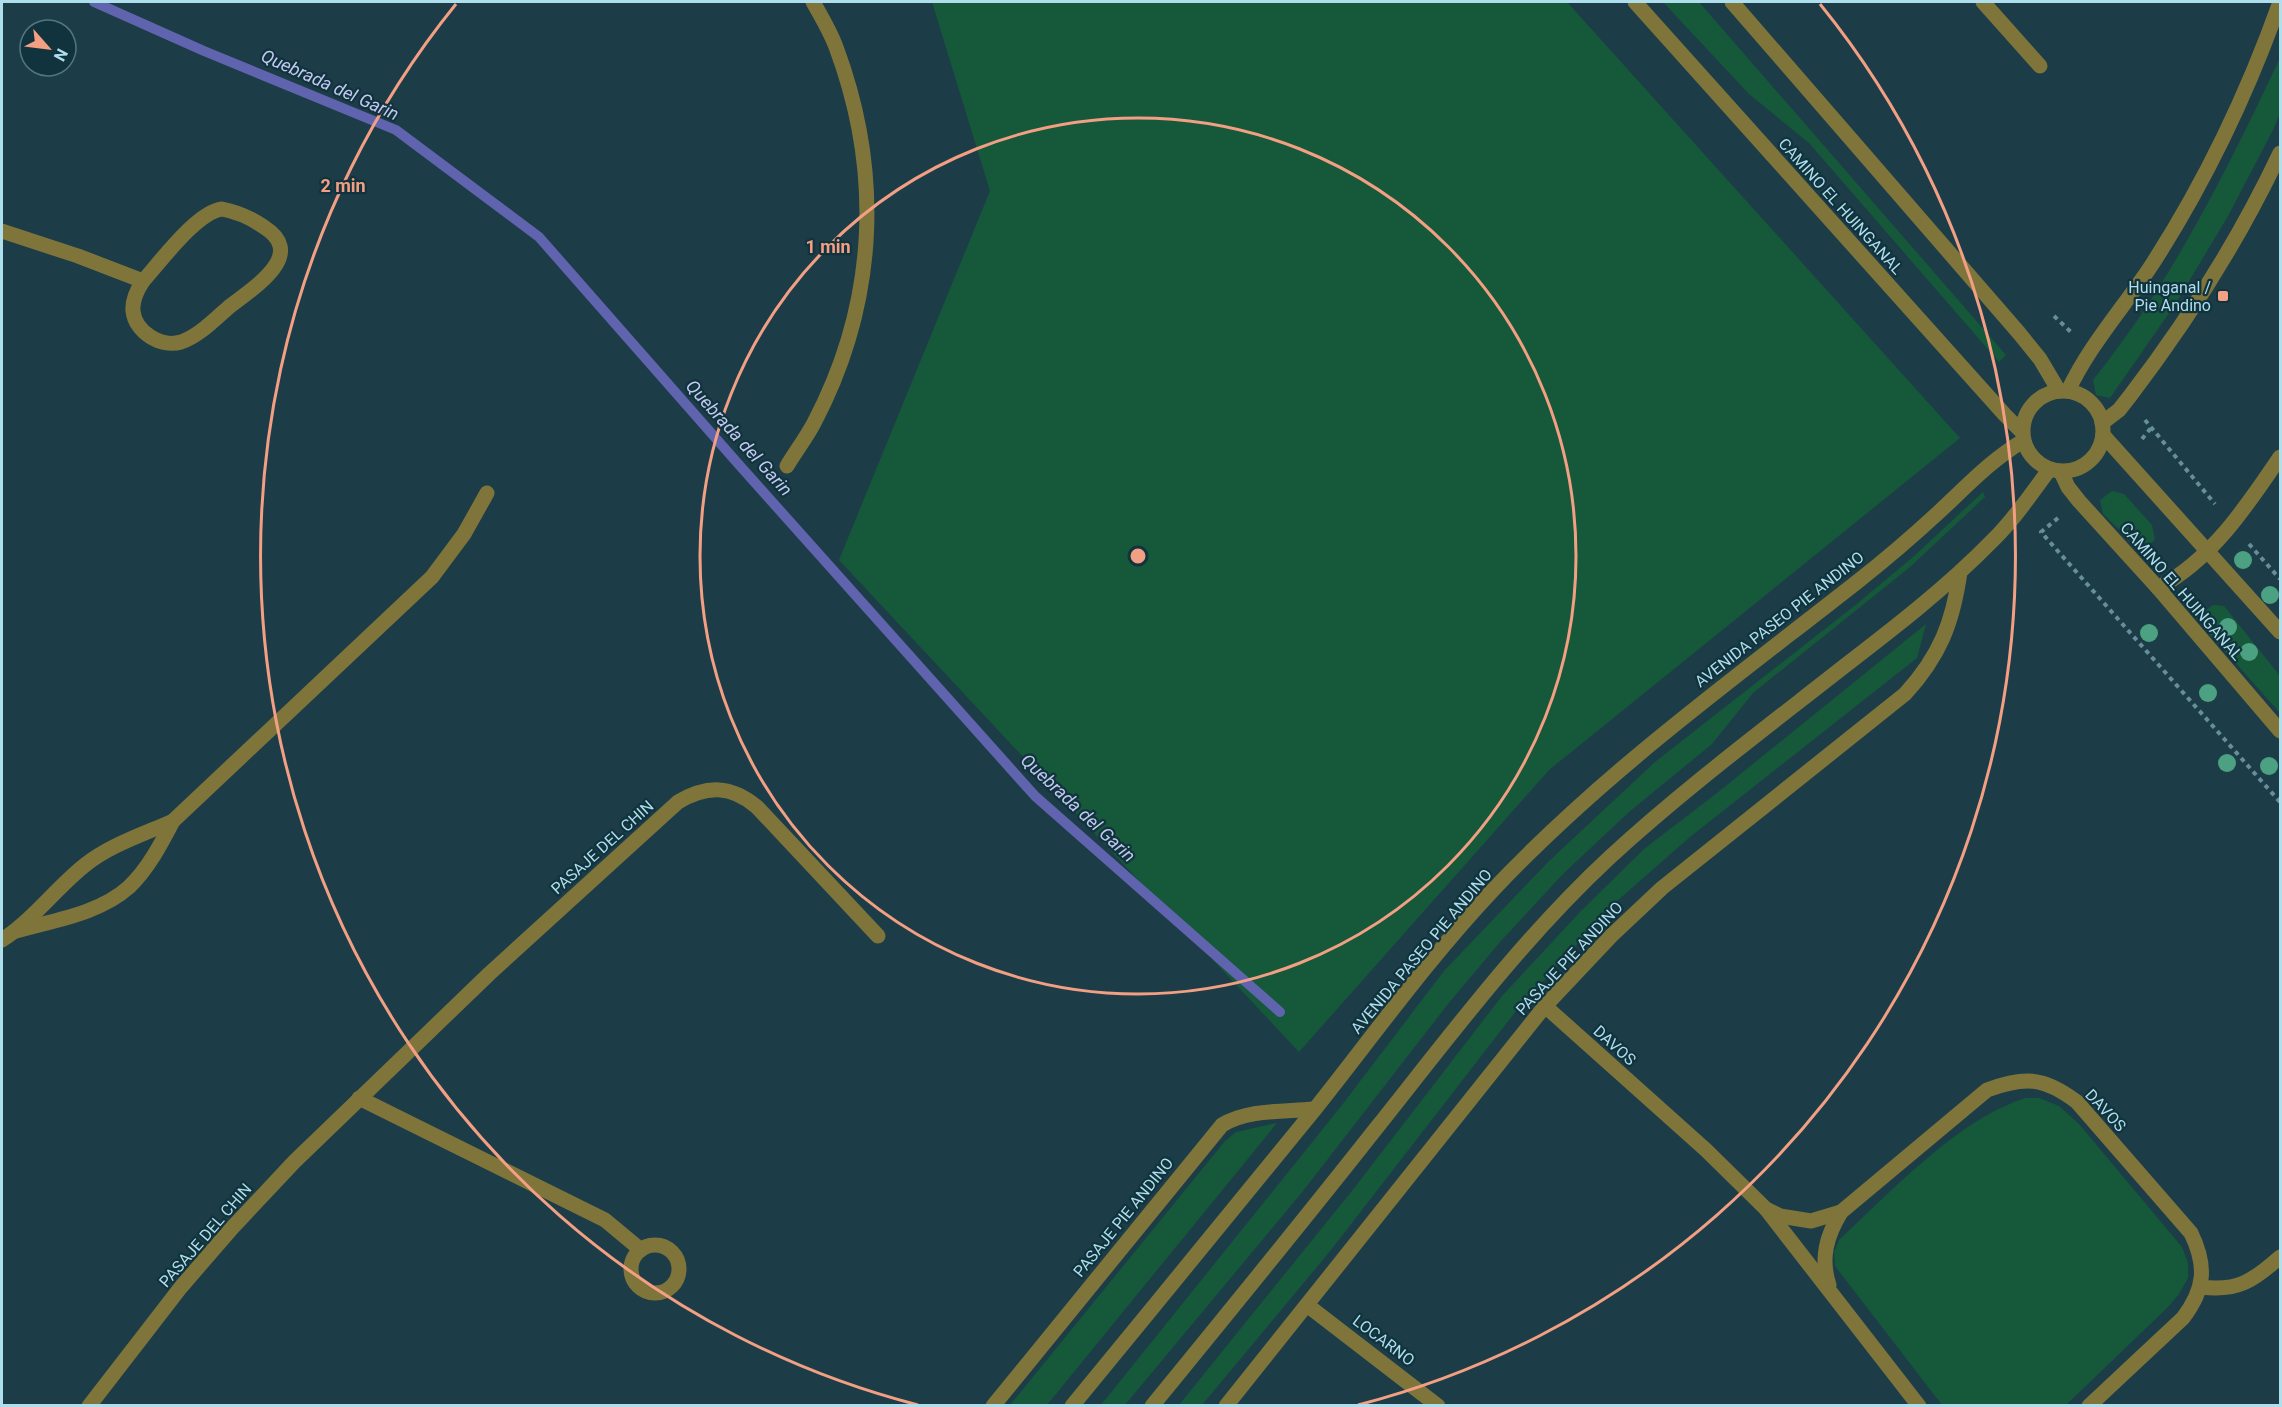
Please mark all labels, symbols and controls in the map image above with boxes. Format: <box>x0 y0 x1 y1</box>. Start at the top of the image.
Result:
north arrow <box>18 18 78 78</box>
text: N <box>50 45 72 64</box>
water label: Quebrada del Garin <box>258 45 402 124</box>
street label: CAMINO EL HUINGANAL <box>1774 134 1907 279</box>
text: 2 min <box>320 175 366 196</box>
text: 1 min <box>805 236 851 257</box>
place label: Huinganal / Pie Andino <box>2128 278 2211 315</box>
marker: Huinganal / Pie Andino <box>2216 289 2230 303</box>
water label: Quebrada del Garin <box>682 375 797 500</box>
street label: CAMINO EL HUINGANAL <box>2116 518 2247 665</box>
centre of rings <box>1128 546 1148 566</box>
street label: AVENIDA PASEO PIE ANDINO <box>1691 548 1868 691</box>
water label: Quebrada del Garin <box>1017 749 1140 866</box>
street label: PASAJE DEL CHIN <box>547 796 657 898</box>
street label: AVENIDA PASEO PIE ANDINO <box>1347 865 1496 1038</box>
street label: PASAJE PIE ANDINO <box>1512 898 1627 1019</box>
street label: DAVOS <box>1589 1021 1640 1069</box>
street label: DAVOS <box>2081 1085 2130 1135</box>
street label: PASAJE PIE ANDINO <box>1069 1154 1177 1281</box>
street label: PASAJE DEL CHIN <box>155 1180 256 1291</box>
street label: LOCARNO <box>1349 1311 1418 1370</box>

